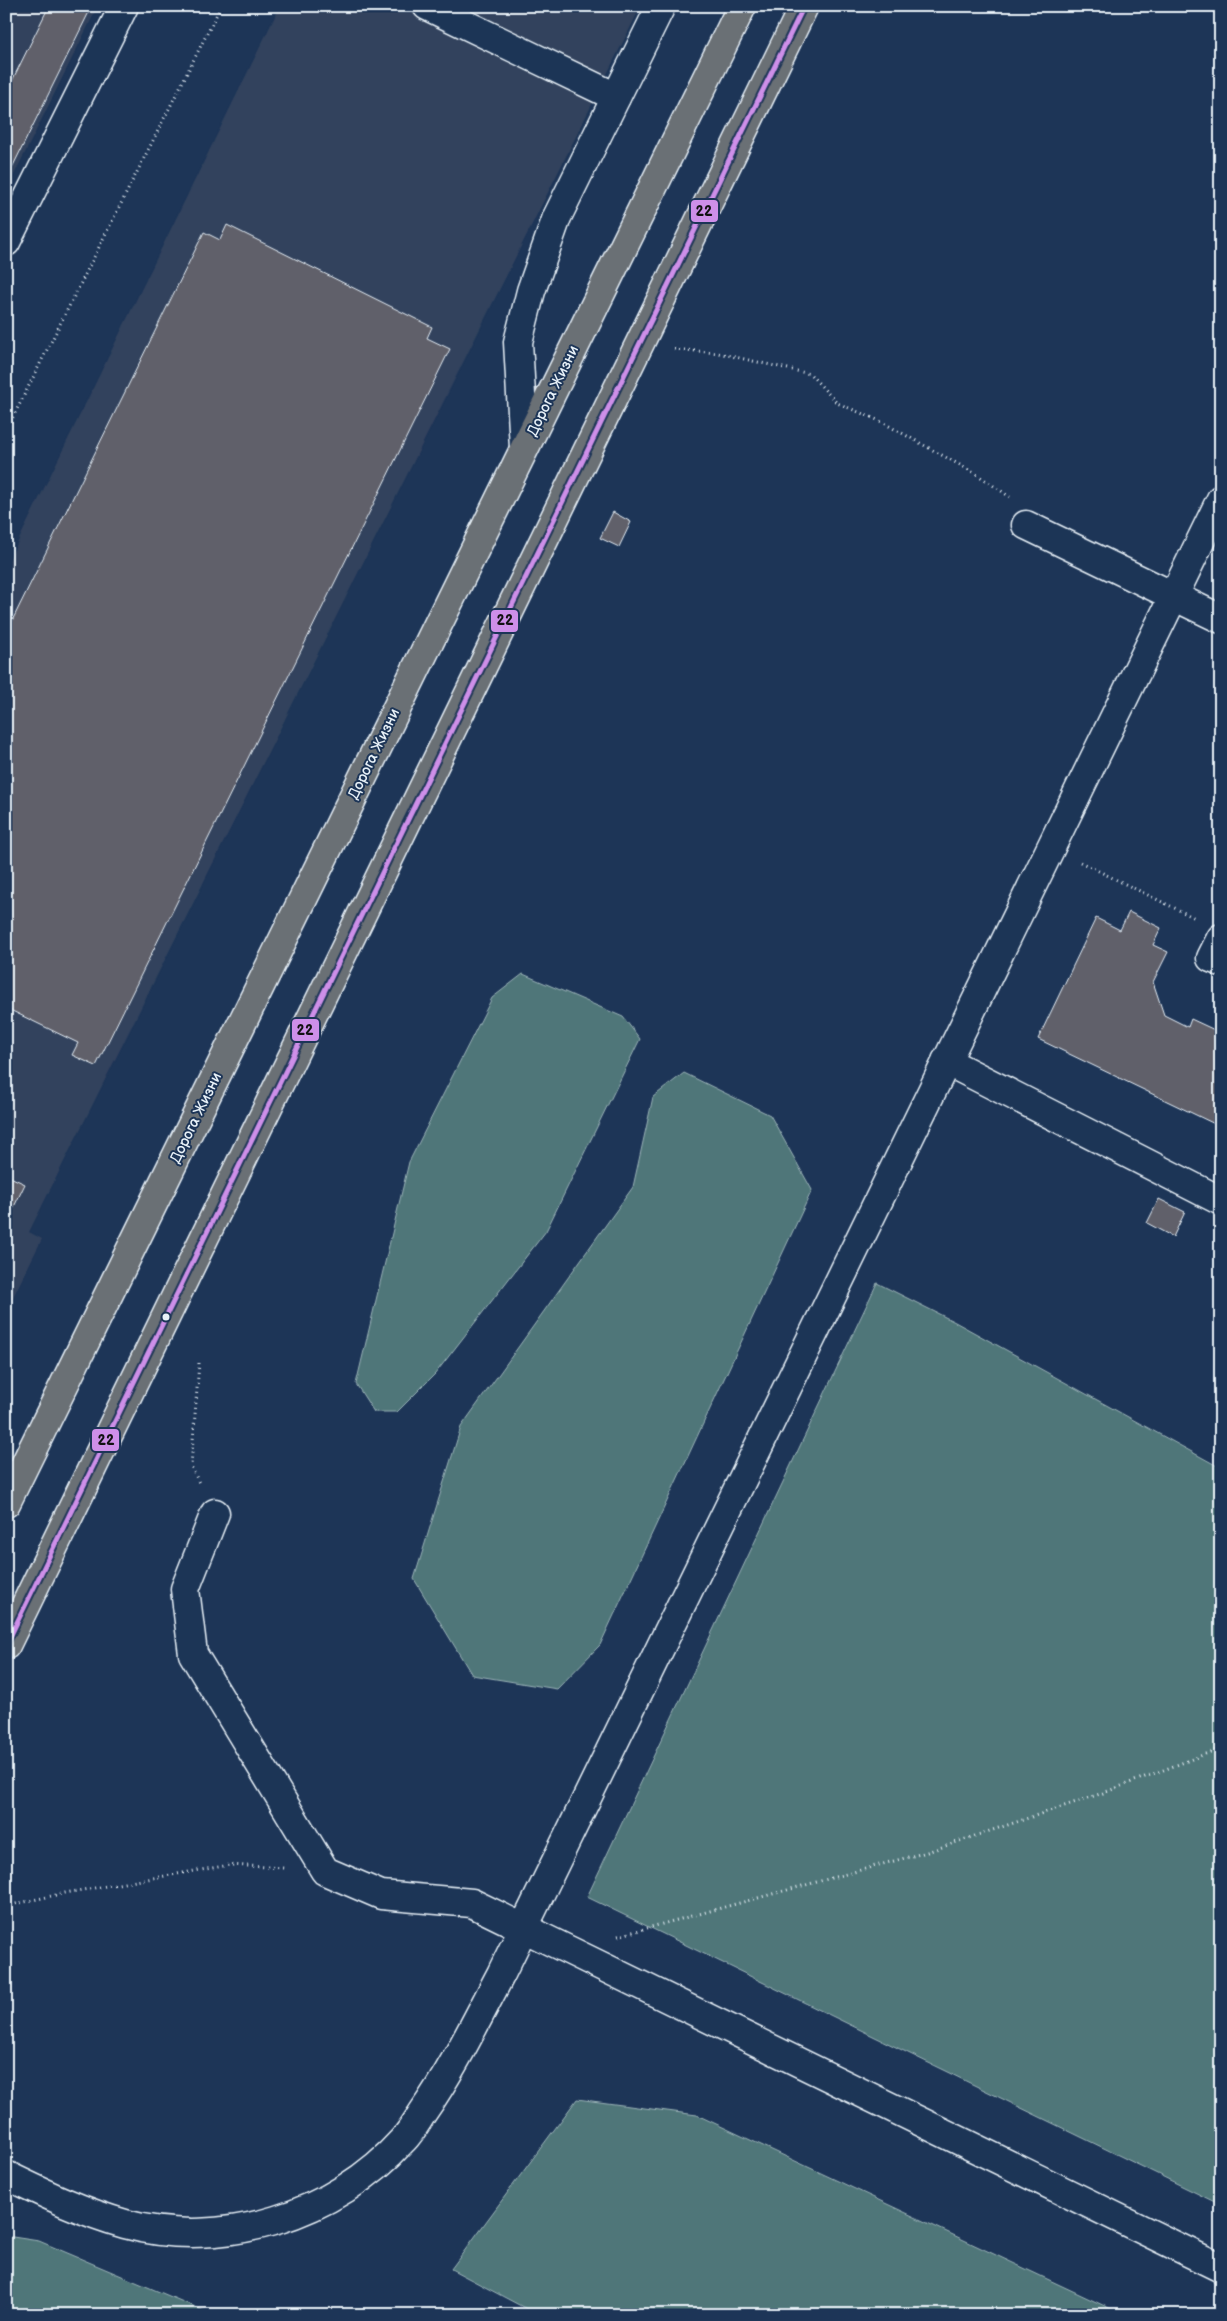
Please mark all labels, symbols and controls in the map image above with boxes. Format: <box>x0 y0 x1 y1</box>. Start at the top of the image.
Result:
line badge: 22 <box>690 199 719 223</box>
text: 22 <box>696 203 713 220</box>
street label: Дорога Жизни <box>523 342 583 440</box>
line badge: 22 <box>490 609 519 633</box>
text: 22 <box>497 612 514 629</box>
street label: Дорога Жизни <box>344 705 404 803</box>
line badge: 22 <box>291 1018 320 1042</box>
text: 22 <box>297 1022 314 1039</box>
street label: Дорога Жизни <box>166 1069 226 1167</box>
unlabelled marker <box>161 1312 171 1322</box>
line badge: 22 <box>91 1428 120 1452</box>
text: 22 <box>98 1432 115 1449</box>

